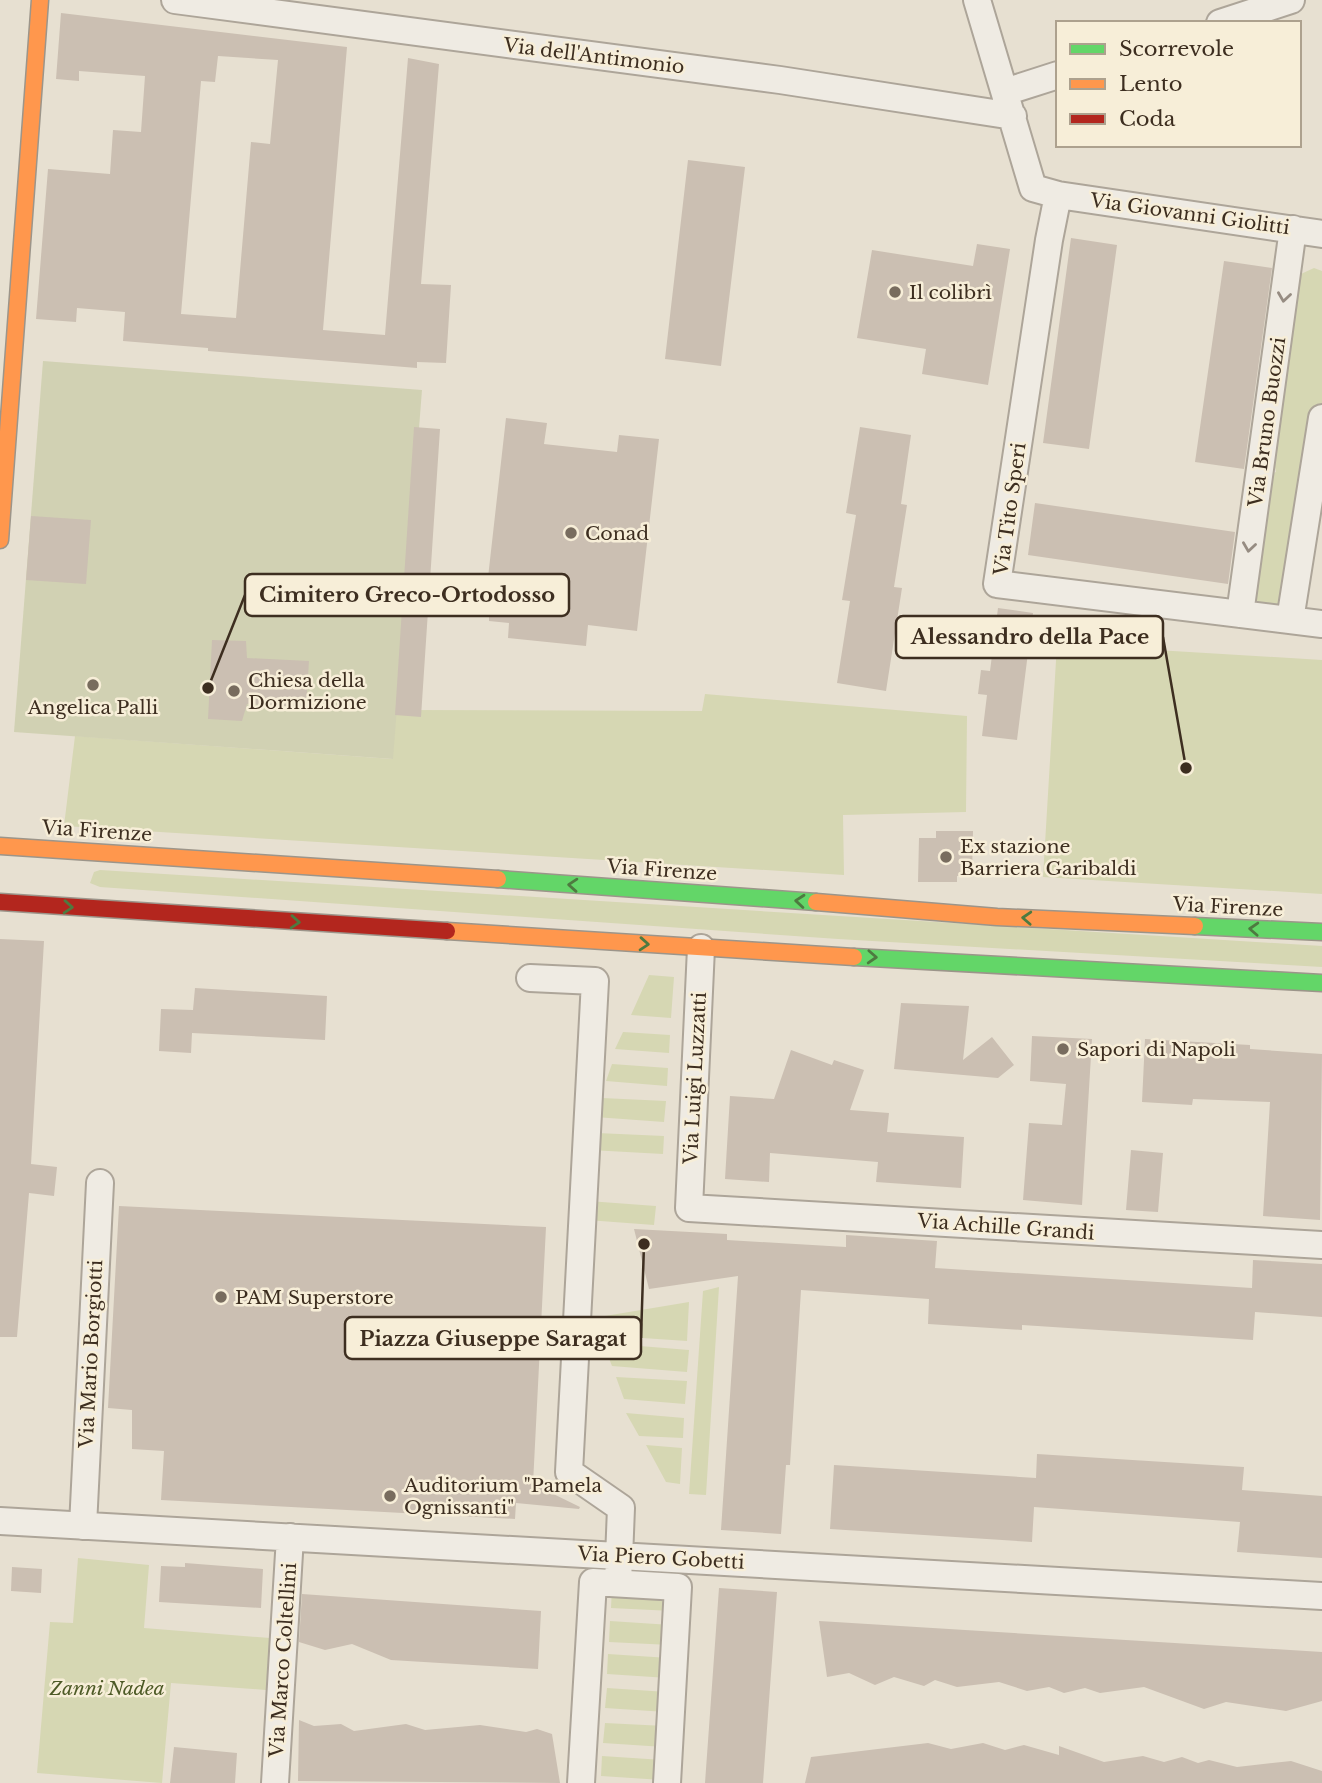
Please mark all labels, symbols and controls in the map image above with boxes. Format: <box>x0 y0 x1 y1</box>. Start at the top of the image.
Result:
legend <box>1056 21 1301 147</box>
street label: Via dell'Antimonio <box>501 33 686 79</box>
text: Scorrevole <box>1119 36 1234 62</box>
text: Lento <box>1119 71 1182 97</box>
text: Coda <box>1119 106 1176 132</box>
street label: Via Giovanni Giolitti <box>1088 188 1292 239</box>
place label: Il colibrì <box>909 281 992 304</box>
marker: Il colibrì <box>887 284 903 300</box>
one-way arrow <box>1276 291 1291 303</box>
street label: Via Bruno Buozzi <box>1244 335 1290 509</box>
street label: Via Tito Speri <box>989 440 1031 578</box>
place label: Conad <box>585 522 649 545</box>
marker: Conad <box>563 525 579 541</box>
one-way arrow <box>1242 541 1257 552</box>
callout: Cimitero Greco-Ortodosso <box>245 574 569 616</box>
text: Cimitero Greco-Ortodosso <box>259 582 555 608</box>
callout: Alessandro della Pace <box>896 616 1163 658</box>
text: Alessandro della Pace <box>910 624 1149 650</box>
place label: Chiesa della Dormizione <box>248 669 367 714</box>
marker: Angelica Palli <box>85 677 101 693</box>
marker: Chiesa della Dormizione <box>226 683 242 699</box>
place label: Angelica Palli <box>27 696 159 719</box>
street label: Via Firenze <box>40 816 153 846</box>
place label: Ex stazione Barriera Garibaldi <box>960 835 1137 880</box>
marker: Ex stazione Barriera Garibaldi <box>938 849 954 865</box>
street label: Via Firenze <box>605 855 718 885</box>
one-way arrow <box>567 878 578 893</box>
street label: Via Firenze <box>1171 893 1284 921</box>
one-way arrow <box>794 894 805 909</box>
one-way arrow <box>63 899 74 914</box>
one-way arrow <box>1021 911 1032 926</box>
one-way arrow <box>290 914 301 929</box>
one-way arrow <box>1248 921 1259 936</box>
one-way arrow <box>639 936 650 951</box>
one-way arrow <box>866 949 877 964</box>
street label: Via Luigi Luzzatti <box>679 991 711 1166</box>
place label: Sapori di Napoli <box>1077 1038 1236 1061</box>
marker: Sapori di Napoli <box>1055 1041 1071 1057</box>
street label: Via Achille Grandi <box>916 1209 1096 1245</box>
street label: Via Mario Borgiotti <box>75 1259 107 1450</box>
place label: PAM Superstore <box>235 1286 394 1309</box>
marker: PAM Superstore <box>213 1289 229 1305</box>
callout: Piazza Giuseppe Saragat <box>345 1317 641 1359</box>
text: Piazza Giuseppe Saragat <box>359 1326 627 1352</box>
place label: Auditorium "Pamela Ognissanti" <box>403 1474 603 1519</box>
marker: Auditorium "Pamela Ognissanti" <box>382 1488 398 1504</box>
street label: Via Piero Gobetti <box>576 1542 746 1574</box>
street label: Via Marco Coltellini <box>265 1561 301 1759</box>
park label: Zanni Nadea <box>48 1677 165 1700</box>

